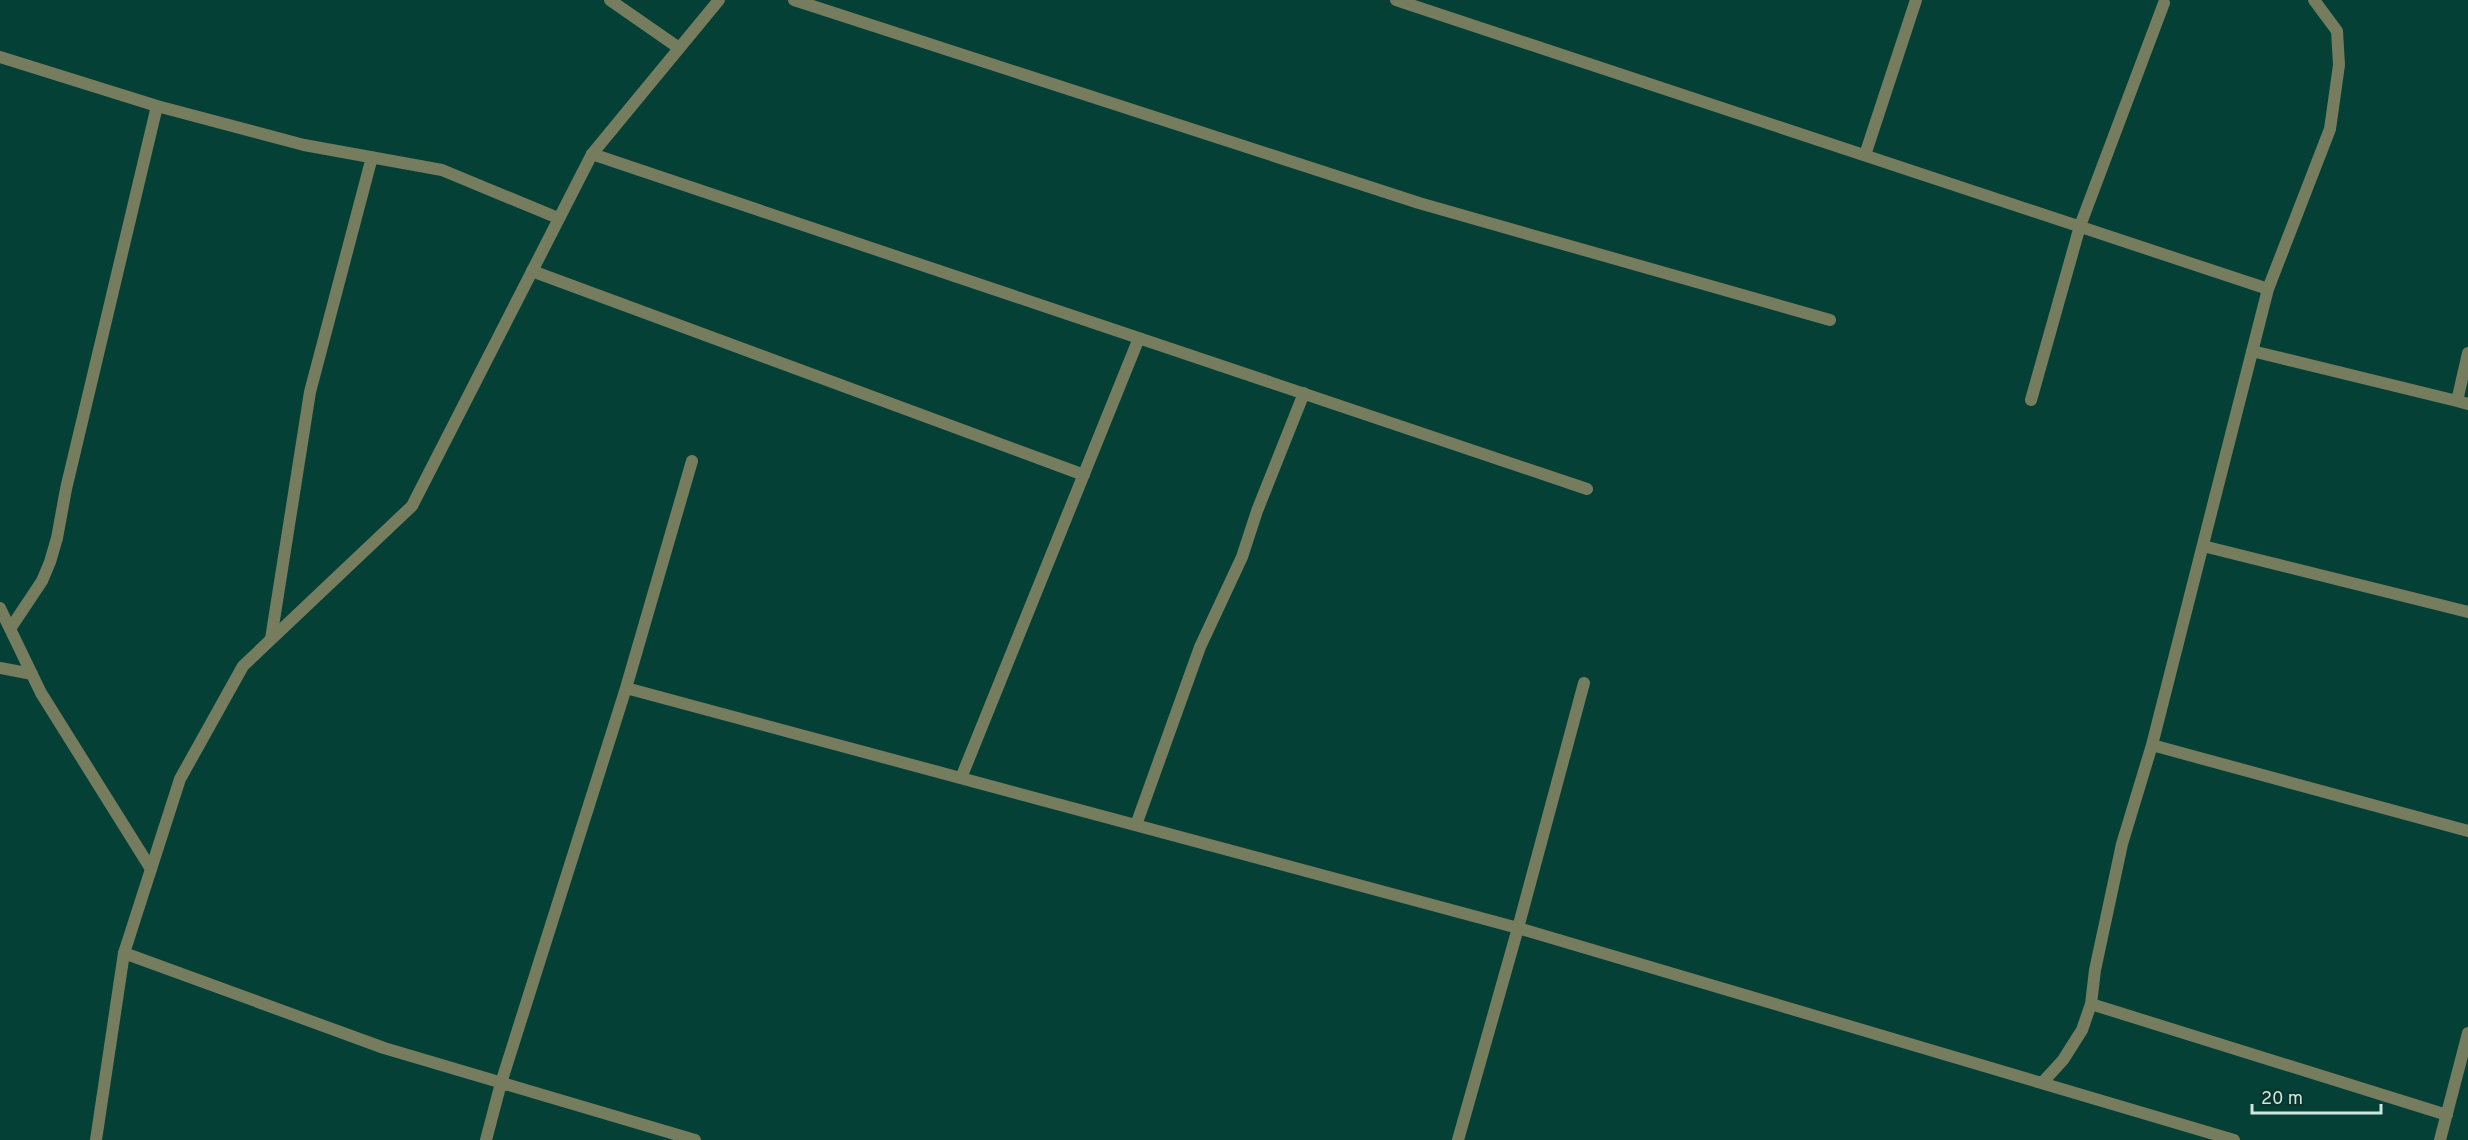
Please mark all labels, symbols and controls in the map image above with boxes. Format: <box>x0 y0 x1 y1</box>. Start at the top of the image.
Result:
scale bar <box>2252 1077 2381 1115</box>
text: 20 m <box>2261 1088 2303 1111</box>

